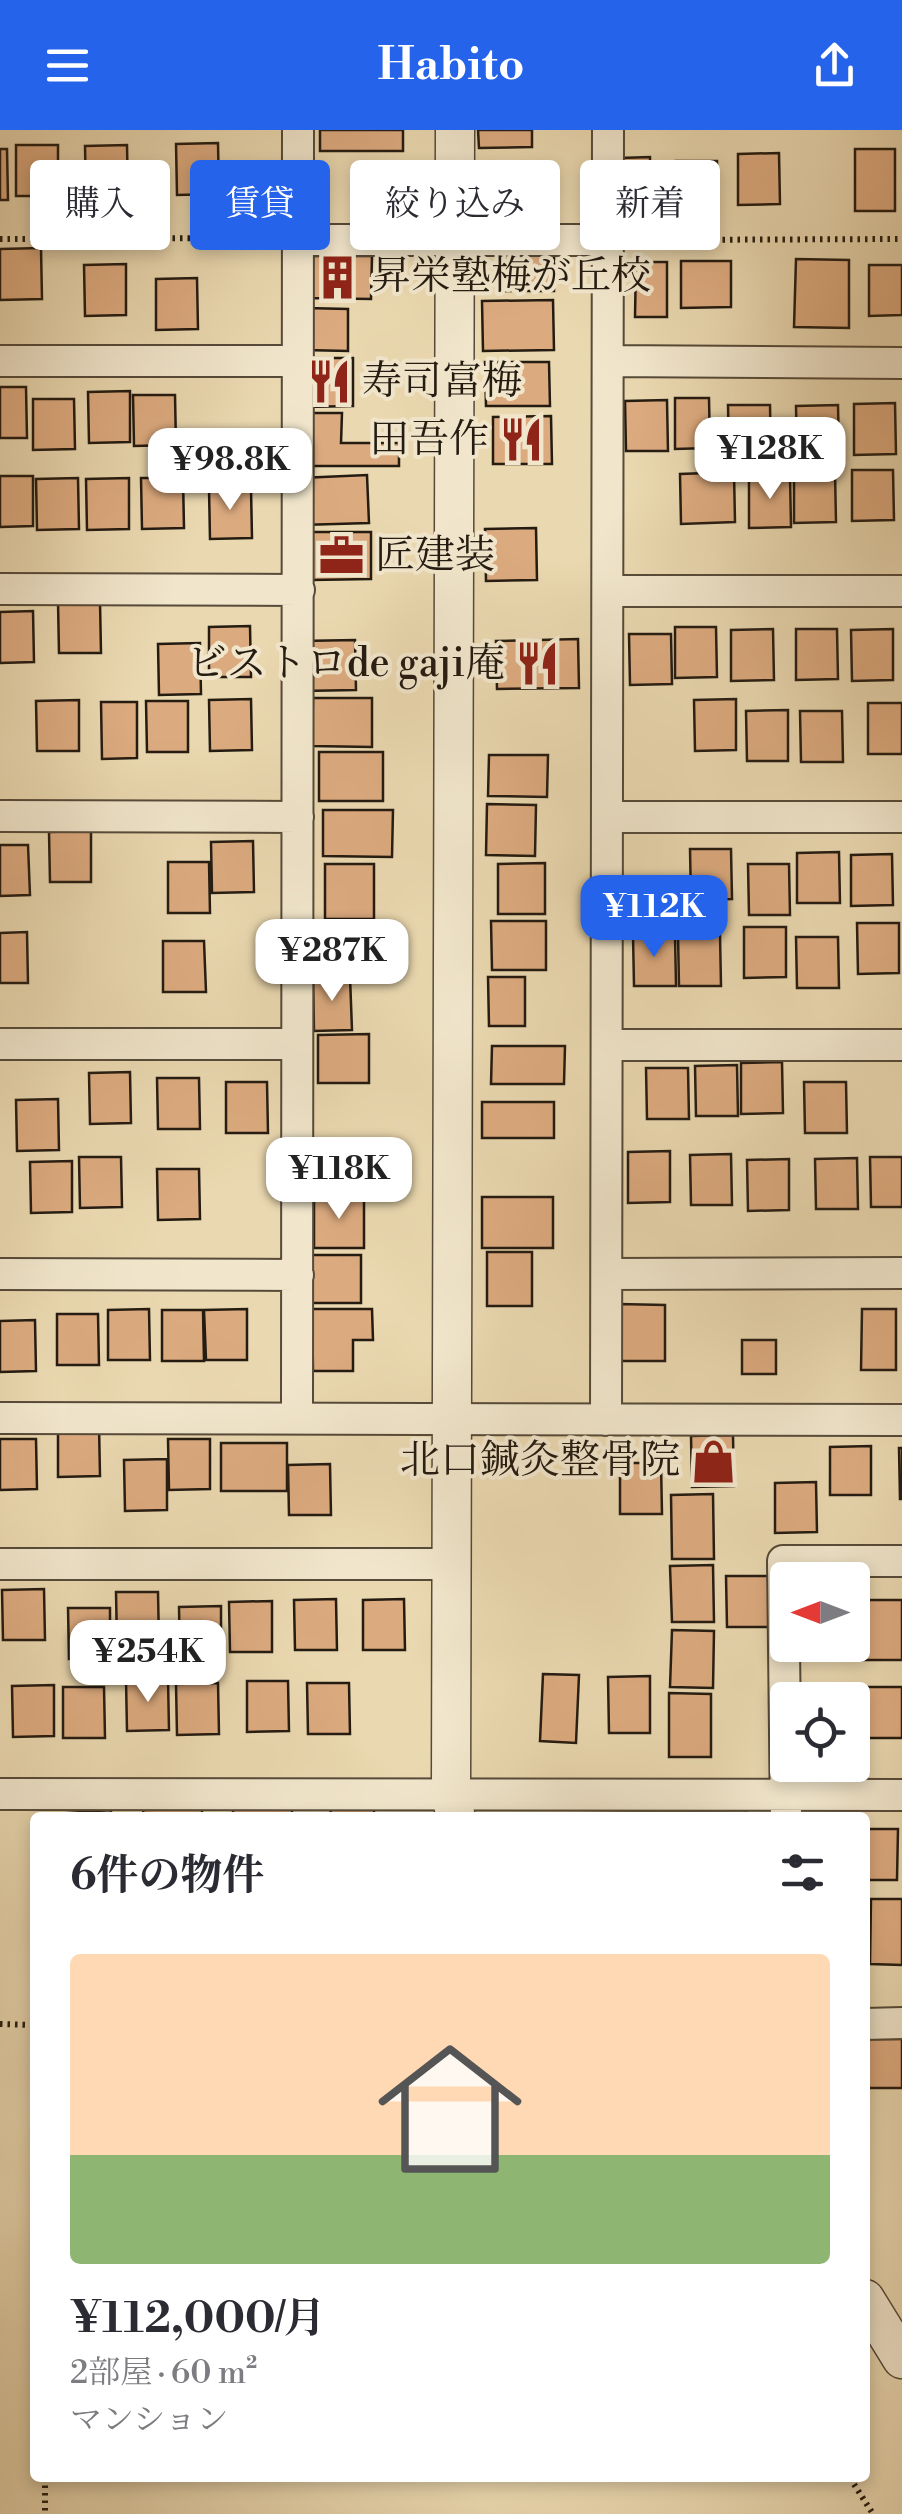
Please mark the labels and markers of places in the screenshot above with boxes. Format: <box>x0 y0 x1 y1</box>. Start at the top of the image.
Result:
place label: 昇栄塾梅が丘校 <box>371 252 651 302</box>
building icon: 昇栄塾梅が丘校 <box>314 253 362 301</box>
place label: 寿司富梅 <box>362 357 522 407</box>
restaurant icon: 寿司富梅 <box>305 358 353 406</box>
place label: 田吾作 <box>369 415 489 465</box>
restaurant icon: 田吾作 <box>498 416 546 464</box>
pin: ¥128K <box>700 417 840 502</box>
pin: ¥98.8K <box>149 428 311 513</box>
place label: 匠建装 <box>375 531 495 581</box>
office icon: 匠建装 <box>318 532 366 580</box>
place label: ビストロde gaji庵 <box>187 639 505 690</box>
restaurant icon: ビストロde gaji庵 <box>514 640 562 688</box>
pin: ¥112K <box>584 875 724 960</box>
pin: ¥287K <box>262 919 402 1004</box>
pin: ¥118K <box>269 1137 409 1222</box>
place label: 北口鍼灸整骨院 <box>400 1436 680 1486</box>
shop icon: 北口鍼灸整骨院 <box>689 1437 737 1485</box>
pin: ¥254K <box>78 1620 218 1705</box>

